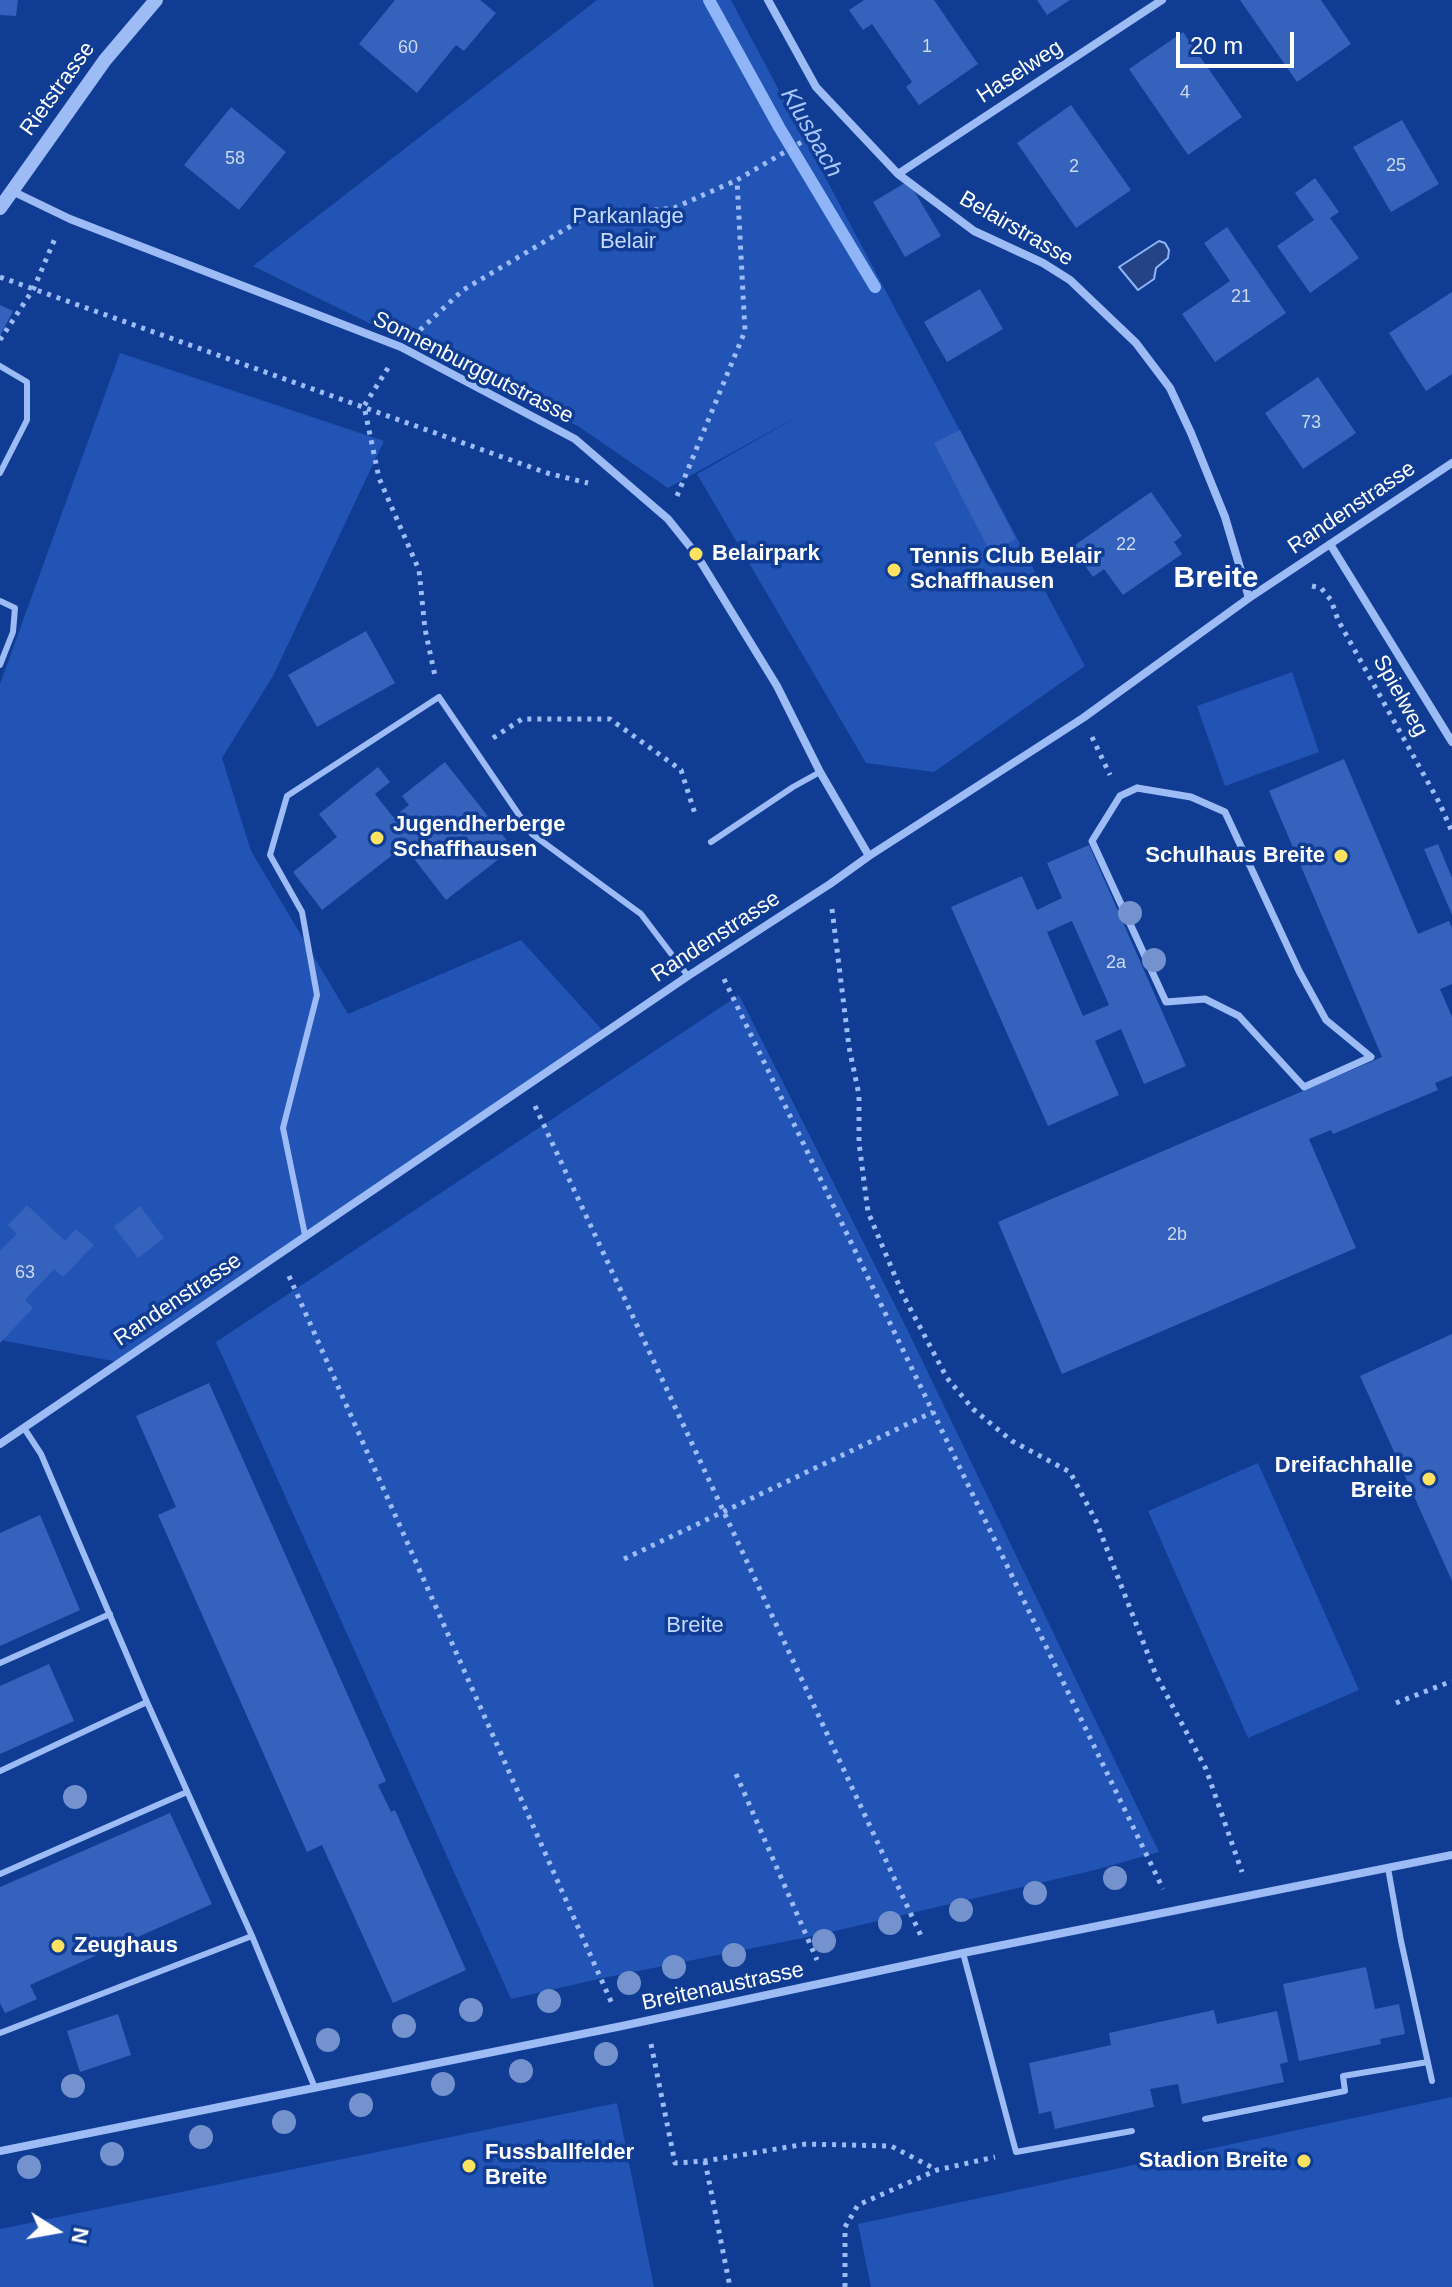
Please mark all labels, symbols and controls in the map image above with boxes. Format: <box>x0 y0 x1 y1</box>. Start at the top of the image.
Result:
scale bar <box>1180 16 1298 66</box>
text: 20 m <box>1190 32 1243 59</box>
street label: Haselweg <box>972 35 1068 109</box>
house number: 1 <box>922 36 932 58</box>
street label: Rietstrasse <box>15 37 101 141</box>
house number: 60 <box>398 37 418 59</box>
house number: 4 <box>1180 82 1190 104</box>
water label: Klusbach <box>774 83 848 183</box>
house number: 58 <box>225 148 245 170</box>
house number: 25 <box>1386 155 1406 177</box>
house number: 2 <box>1069 156 1079 178</box>
street label: Belairstrasse <box>954 186 1078 272</box>
park label: Parkanlage Belair <box>572 204 684 256</box>
house number: 21 <box>1231 286 1251 308</box>
street label: Sonnenburggutstrasse <box>368 306 578 430</box>
house number: 73 <box>1301 412 1321 434</box>
street label: Randenstrasse <box>1283 456 1421 560</box>
house number: 22 <box>1116 534 1136 556</box>
place label: Belairpark <box>712 541 820 567</box>
place label: Tennis Club Belair Schaffhausen <box>910 544 1102 596</box>
marker: Belairpark <box>687 545 705 563</box>
marker: Tennis Club Belair Schaffhausen <box>885 561 903 579</box>
district label: Breite <box>1173 561 1259 597</box>
street label: Spielweg <box>1367 651 1433 741</box>
place label: Jugendherberge Schaffhausen <box>393 812 565 864</box>
marker: Jugendherberge Schaffhausen <box>368 829 386 847</box>
place label: Schulhaus Breite <box>1145 843 1325 869</box>
marker: Schulhaus Breite <box>1332 847 1350 865</box>
street label: Randenstrasse <box>647 886 785 988</box>
house number: 2a <box>1106 952 1126 974</box>
house number: 2b <box>1167 1224 1187 1246</box>
street label: Randenstrasse <box>109 1248 247 1352</box>
house number: 63 <box>15 1262 35 1284</box>
place label: Dreifachhalle Breite <box>1275 1453 1413 1504</box>
marker: Dreifachhalle Breite <box>1420 1470 1438 1488</box>
park label: Breite <box>666 1613 724 1639</box>
place label: Zeughaus <box>74 1933 178 1959</box>
marker: Zeughaus <box>49 1937 67 1955</box>
street label: Breitenaustrasse <box>640 1957 806 2017</box>
place label: Fussballfelder Breite <box>485 2140 634 2192</box>
place label: Stadion Breite <box>1139 2148 1288 2174</box>
marker: Stadion Breite <box>1295 2152 1313 2170</box>
marker: Fussballfelder Breite <box>460 2157 478 2175</box>
north arrow <box>16 2191 96 2271</box>
text: N <box>66 2225 94 2246</box>

